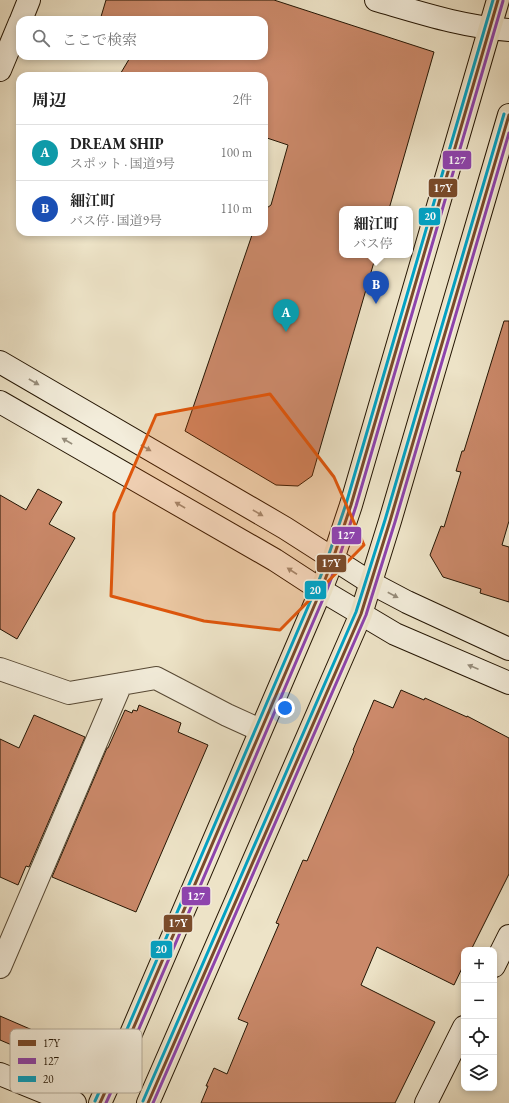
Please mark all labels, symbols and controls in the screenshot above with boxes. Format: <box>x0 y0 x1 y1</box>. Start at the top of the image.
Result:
search box <box>16 16 268 60</box>
icon: search <box>30 27 52 49</box>
text: ここで検索 <box>62 30 137 49</box>
text: 周辺 <box>32 89 66 111</box>
text: 2件 <box>233 91 252 108</box>
text: DREAM SHIP <box>70 134 164 153</box>
text: A <box>40 144 50 161</box>
text: 100 m <box>221 144 252 161</box>
line badge: 127 <box>442 150 472 170</box>
text: 127 <box>448 153 466 167</box>
text: スポット · 国道9号 <box>70 155 175 172</box>
line badge: 17Y <box>428 178 458 198</box>
text: 17Y <box>434 181 453 195</box>
text: 細江町 <box>70 191 115 210</box>
text: B <box>41 200 49 217</box>
text: 110 m <box>221 200 252 217</box>
popup <box>339 206 413 258</box>
line badge: 20 <box>418 207 441 226</box>
text: 20 <box>424 209 436 223</box>
text: バス停 · 国道9号 <box>70 212 162 229</box>
text: 細江町 <box>353 214 399 233</box>
text: バス停 <box>353 235 393 252</box>
pin: B <box>363 271 389 304</box>
pin: A <box>273 299 299 332</box>
one-way arrow <box>29 378 39 386</box>
one-way arrow <box>61 437 73 444</box>
one-way arrow <box>140 444 152 451</box>
one-way arrow <box>174 502 186 509</box>
one-way arrow <box>253 509 263 517</box>
line badge: 127 <box>331 526 362 545</box>
text: 127 <box>337 528 355 542</box>
line badge: 17Y <box>316 554 347 573</box>
text: 17Y <box>322 556 341 570</box>
one-way arrow <box>287 567 297 575</box>
line badge: 20 <box>304 580 327 600</box>
text: 20 <box>309 583 321 597</box>
one-way arrow <box>387 592 399 598</box>
one-way arrow <box>467 664 479 670</box>
your location <box>275 698 295 718</box>
line badge: 127 <box>181 886 211 906</box>
text: 127 <box>187 889 205 903</box>
line badge: 17Y <box>163 914 193 933</box>
text: 17Y <box>169 916 188 930</box>
line badge: 20 <box>150 940 173 959</box>
text: 20 <box>155 942 167 956</box>
map controls <box>461 947 497 1091</box>
button: + <box>461 947 497 983</box>
button: − <box>461 983 497 1019</box>
button: locate <box>461 1019 497 1055</box>
legend <box>10 1029 142 1093</box>
text: 17Y <box>43 1036 61 1050</box>
text: 127 <box>43 1054 60 1068</box>
button: layers <box>461 1055 497 1091</box>
text: 20 <box>43 1072 54 1086</box>

